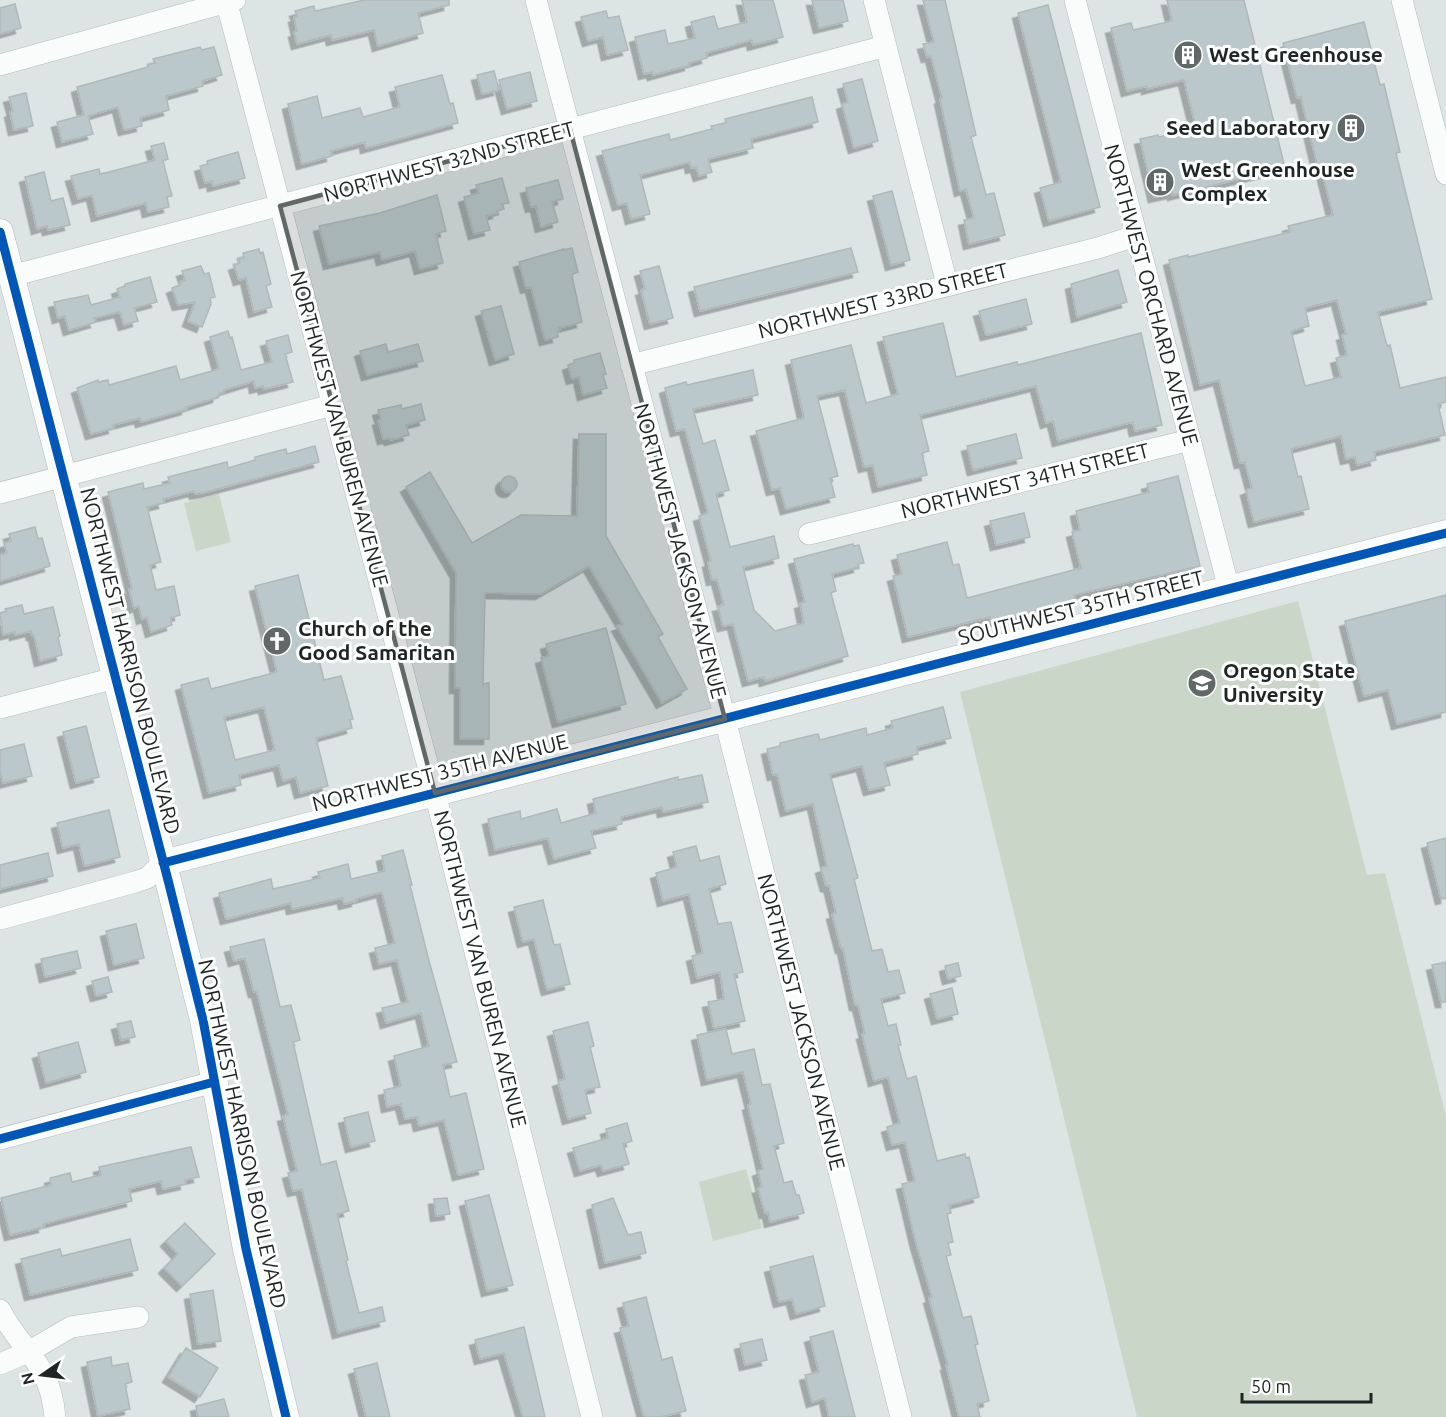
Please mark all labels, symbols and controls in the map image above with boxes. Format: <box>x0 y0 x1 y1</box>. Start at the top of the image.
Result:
building icon: West Greenhouse <box>1172 39 1204 71</box>
place label: West Greenhouse <box>1209 42 1383 66</box>
building icon: Seed Laboratory <box>1335 112 1367 144</box>
place label: Seed Laboratory <box>1166 115 1330 139</box>
street label: NORTHWEST 32ND STREET <box>321 116 577 206</box>
street label: NORTHWEST ORCHARD AVENUE <box>1100 141 1204 448</box>
place label: West Greenhouse Complex <box>1181 157 1355 205</box>
building icon: West Greenhouse Complex <box>1144 166 1176 198</box>
street label: NORTHWEST 33RD STREET <box>755 257 1011 343</box>
street label: NORTHWEST VAN BUREN AVENUE <box>286 268 394 589</box>
street label: NORTHWEST JACKSON AVENUE <box>630 401 732 701</box>
street label: NORTHWEST 34TH STREET <box>898 437 1152 523</box>
street label: NORTHWEST HARRISON BOULEVARD <box>76 485 186 837</box>
street label: SOUTHWEST 35TH STREET <box>955 565 1206 649</box>
place label: Church of the Good Samaritan <box>298 616 455 664</box>
church icon: Church of the Good Samaritan <box>261 625 293 657</box>
place label: Oregon State University <box>1223 658 1355 706</box>
school or university icon: Oregon State University <box>1186 667 1218 699</box>
street label: NORTHWEST 35TH AVENUE <box>309 729 570 815</box>
street label: NORTHWEST VAN BUREN AVENUE <box>430 808 532 1130</box>
street label: NORTHWEST JACKSON AVENUE <box>753 871 850 1172</box>
street label: NORTHWEST HARRISON BOULEVARD <box>194 957 292 1311</box>
north arrow <box>12 1345 72 1405</box>
scale bar <box>1242 1366 1371 1404</box>
text: N <box>17 1371 38 1387</box>
text: 50 m <box>1251 1376 1291 1396</box>

